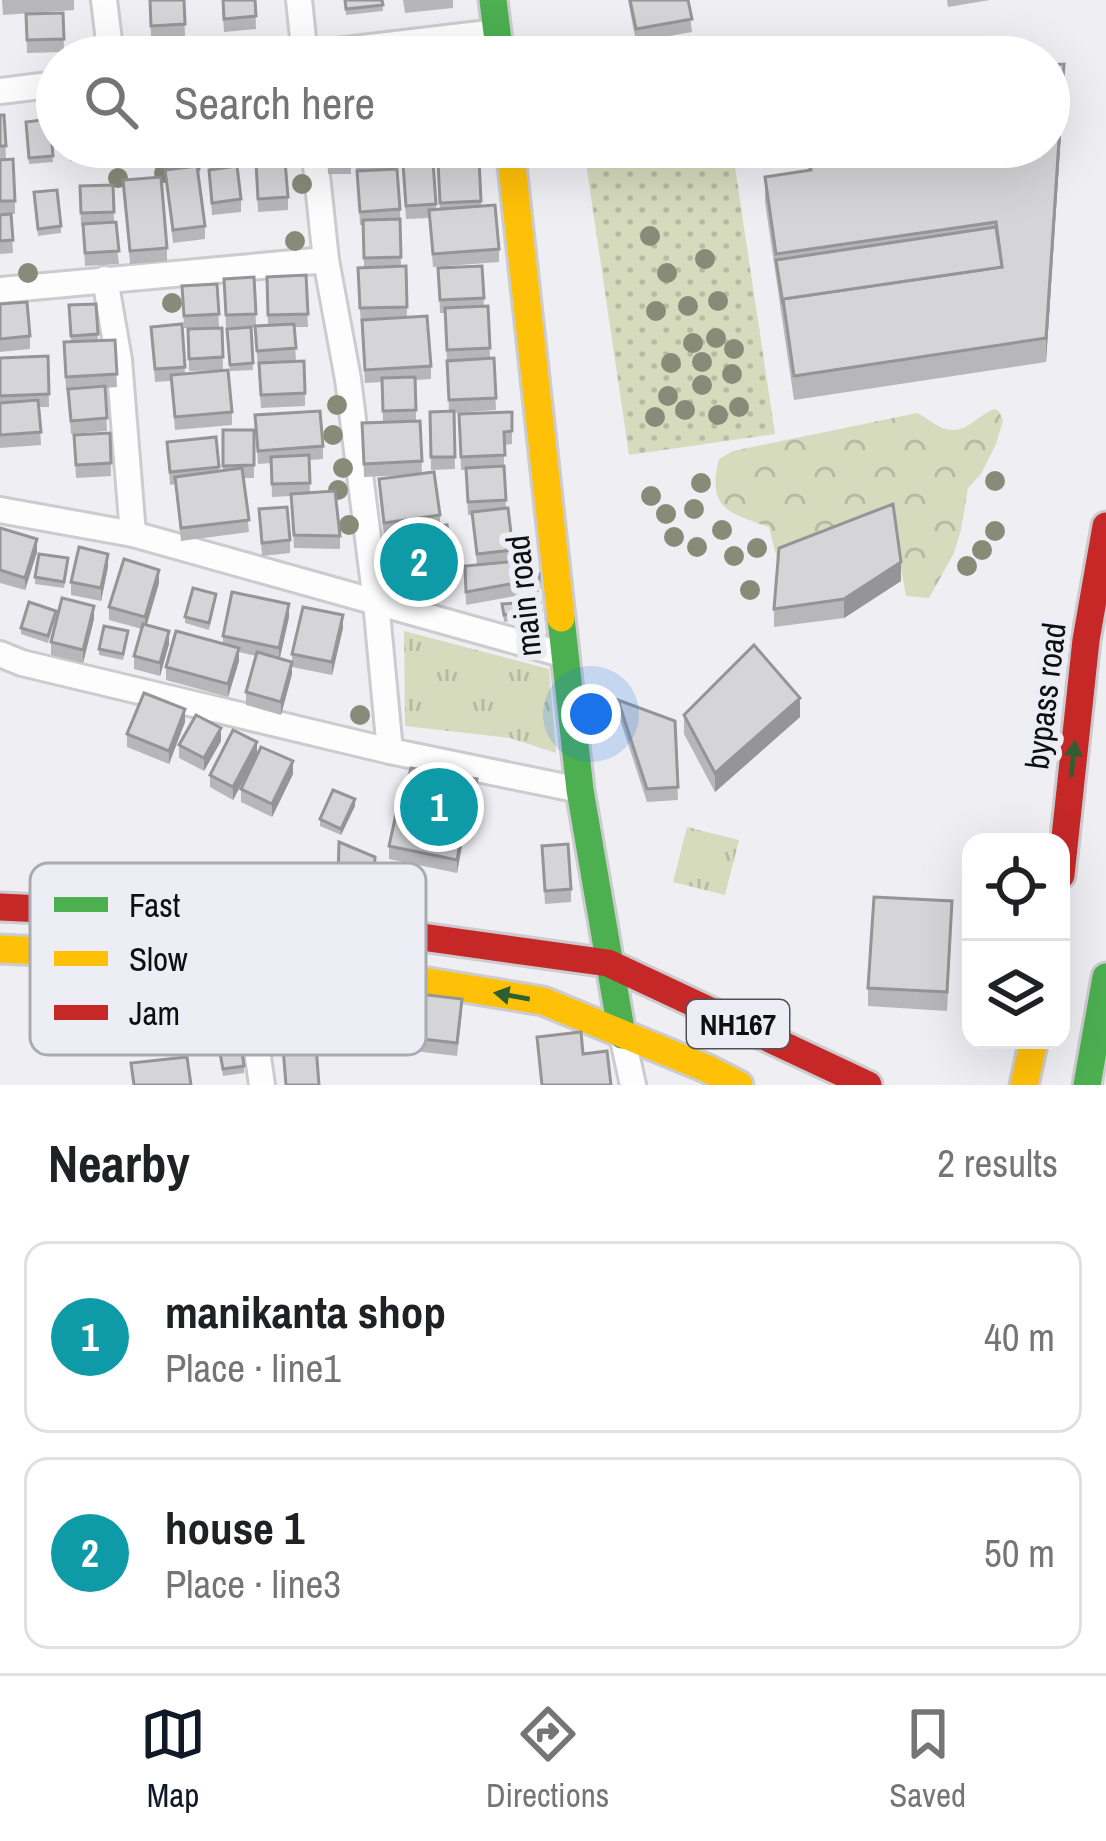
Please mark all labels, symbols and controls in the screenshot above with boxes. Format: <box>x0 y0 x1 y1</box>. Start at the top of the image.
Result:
search box <box>36 36 1070 168</box>
icon: search <box>78 69 144 135</box>
text: Search here <box>174 72 375 133</box>
pin: 2 <box>380 517 458 607</box>
street label: main road <box>495 533 551 659</box>
street label: bypass road <box>1014 620 1076 772</box>
your location <box>561 684 621 744</box>
one-way arrow <box>1064 739 1083 777</box>
pin: 1 <box>400 762 478 852</box>
map controls <box>962 833 1070 1049</box>
button: locate <box>962 833 1070 941</box>
legend <box>30 863 426 1055</box>
text: Fast <box>129 883 180 927</box>
text: Slow <box>129 937 188 981</box>
button: layers <box>962 941 1070 1049</box>
one-way arrow <box>493 986 530 1005</box>
text: Jam <box>129 991 180 1035</box>
road number: NH167 <box>687 1000 789 1048</box>
text: Nearby <box>48 1129 190 1198</box>
text: 2 results <box>937 1137 1058 1189</box>
text: manikanta shop <box>165 1281 446 1342</box>
text: 1 <box>81 1311 99 1363</box>
text: 40 m <box>984 1311 1055 1363</box>
text: Place · line1 <box>165 1342 341 1394</box>
text: house 1 <box>165 1497 304 1558</box>
text: 2 <box>81 1527 99 1579</box>
text: 50 m <box>984 1527 1055 1579</box>
text: Place · line3 <box>165 1558 341 1610</box>
tab: Map <box>140 1701 206 1817</box>
tab: Directions <box>486 1701 609 1817</box>
tab: Saved <box>889 1701 966 1817</box>

